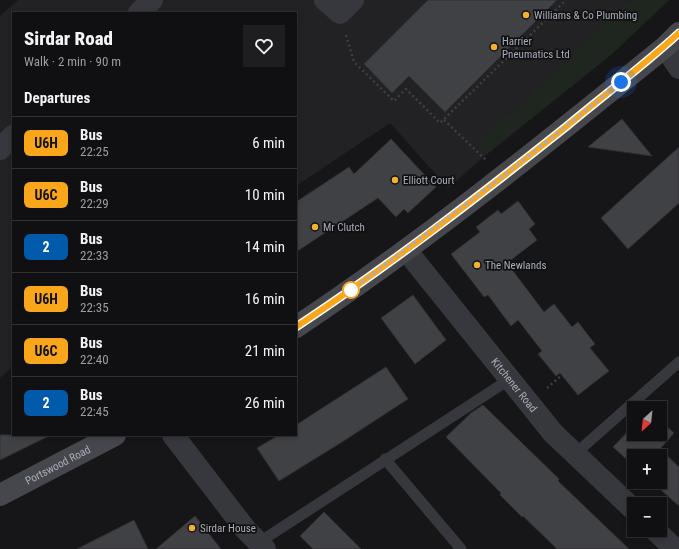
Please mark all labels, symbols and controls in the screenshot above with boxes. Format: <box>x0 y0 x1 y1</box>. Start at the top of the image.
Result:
place label: Williams & Co Plumbing <box>534 9 637 22</box>
marker: Williams & Co Plumbing <box>521 10 531 20</box>
button: heart <box>243 25 285 67</box>
text: Sirdar Road <box>24 27 113 50</box>
place label: Harrier Pneumatics Ltd <box>502 35 570 61</box>
marker: Harrier Pneumatics Ltd <box>489 42 499 52</box>
text: Walk · 2 min · 90 m <box>24 54 121 69</box>
your location <box>611 72 631 92</box>
text: Departures <box>24 89 90 107</box>
text: Bus <box>80 126 103 144</box>
text: 6 min <box>252 134 285 152</box>
text: U6H <box>34 135 58 151</box>
text: 22:25 <box>80 144 109 159</box>
place label: Elliott Court <box>403 174 455 187</box>
marker: Elliott Court <box>390 175 400 185</box>
text: Bus <box>80 178 103 196</box>
text: 10 min <box>245 186 285 204</box>
text: U6C <box>34 187 58 203</box>
text: 22:29 <box>80 196 109 211</box>
place label: Mr Clutch <box>323 221 365 234</box>
marker: Mr Clutch <box>310 222 320 232</box>
text: Bus <box>80 230 103 248</box>
text: 14 min <box>245 238 285 256</box>
text: 2 <box>42 239 50 255</box>
text: 22:33 <box>80 248 109 263</box>
place label: The Newlands <box>485 259 546 272</box>
marker: The Newlands <box>472 260 482 270</box>
unlabelled marker <box>342 281 360 299</box>
text: Bus <box>80 282 103 300</box>
text: 16 min <box>245 290 285 308</box>
text: U6H <box>34 291 58 307</box>
text: 22:35 <box>80 300 109 315</box>
text: Bus <box>80 334 103 352</box>
text: 21 min <box>245 342 285 360</box>
text: U6C <box>34 343 58 359</box>
text: 22:40 <box>80 352 109 367</box>
street label: Kitchener Road <box>489 355 540 415</box>
text: Bus <box>80 386 103 404</box>
text: 26 min <box>245 394 285 412</box>
text: 2 <box>42 395 50 411</box>
north arrow <box>627 401 667 441</box>
map controls <box>627 401 667 537</box>
text: 22:45 <box>80 404 109 419</box>
street label: Portswood Road <box>23 443 92 487</box>
button: + <box>627 449 667 489</box>
button: − <box>627 497 667 537</box>
place label: Sirdar House <box>200 522 256 535</box>
marker: Sirdar House <box>187 523 197 533</box>

